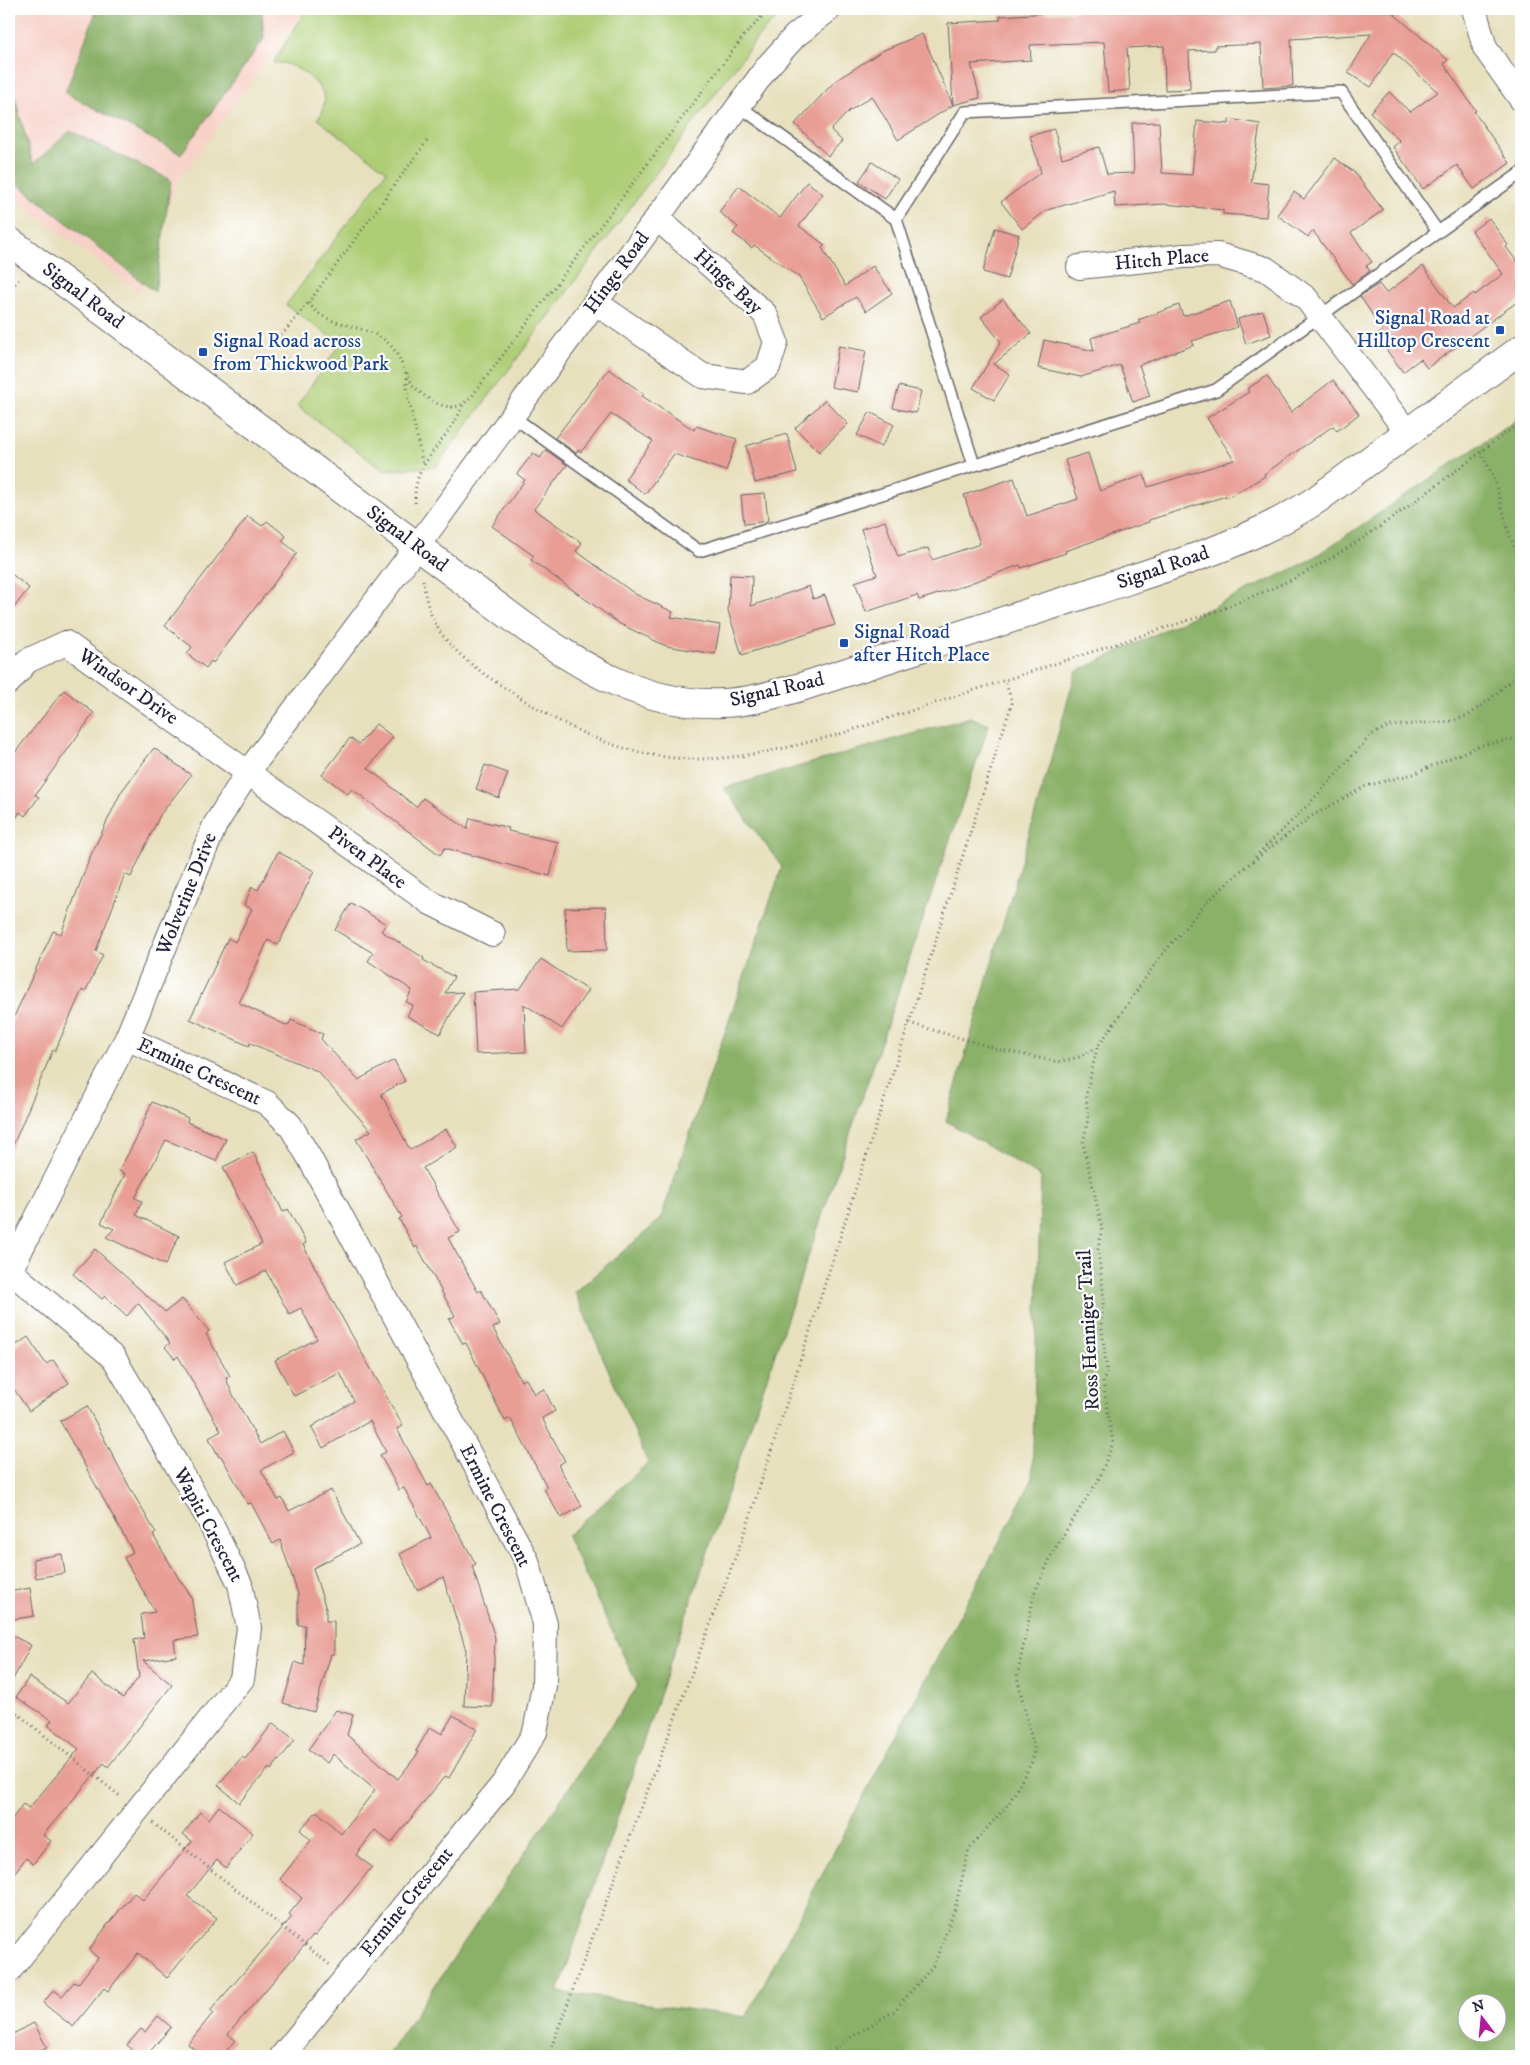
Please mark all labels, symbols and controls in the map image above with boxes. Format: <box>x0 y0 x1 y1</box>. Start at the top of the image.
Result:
street label: Hinge Road <box>579 227 655 319</box>
street label: Hitch Place <box>1114 243 1210 277</box>
street label: Hinge Bay <box>688 244 768 321</box>
street label: Signal Road <box>37 257 129 335</box>
place label: Signal Road at Hilltop Crescent <box>1356 306 1490 354</box>
marker: Signal Road at Hilltop Crescent <box>1494 324 1506 336</box>
place label: Signal Road across from Thickwood Park <box>213 329 389 377</box>
marker: Signal Road across from Thickwood Park <box>197 346 209 358</box>
street label: Signal Road <box>361 500 453 578</box>
street label: Signal Road <box>1114 541 1212 595</box>
place label: Signal Road after Hitch Place <box>854 620 990 668</box>
marker: Signal Road after Hitch Place <box>838 637 850 649</box>
street label: Windsor Drive <box>72 643 183 731</box>
street label: Signal Road <box>727 667 827 713</box>
street label: Piven Place <box>323 821 411 895</box>
street label: Wolverine Drive <box>151 829 223 960</box>
street label: Ermine Crescent <box>133 1032 265 1112</box>
street label: Ross Henniger Trail <box>1072 1249 1106 1411</box>
street label: Ermine Crescent <box>453 1441 537 1571</box>
street label: Wapiti Crescent <box>167 1463 249 1586</box>
street label: Ermine Crescent <box>355 1842 459 1962</box>
north arrow <box>1458 1992 1508 2042</box>
text: N <box>1471 1996 1487 2017</box>

